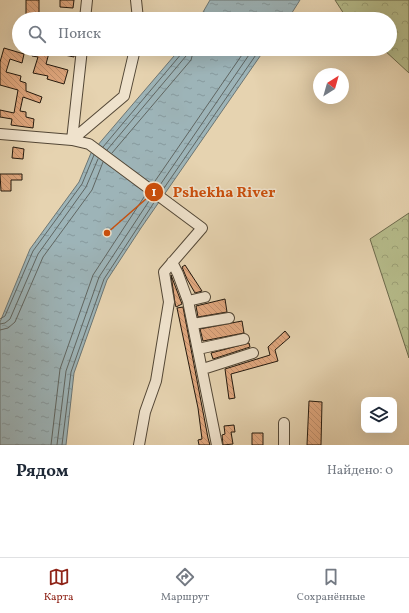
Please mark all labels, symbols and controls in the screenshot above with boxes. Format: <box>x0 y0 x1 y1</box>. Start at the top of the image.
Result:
search box <box>12 12 397 56</box>
icon: search <box>26 23 48 45</box>
text: Поиск <box>58 24 101 45</box>
north arrow <box>313 68 349 104</box>
callout: Pshekha River <box>144 179 283 206</box>
text: Pshekha River <box>173 183 275 204</box>
text: 1 <box>152 185 157 201</box>
map controls <box>361 397 397 433</box>
button: layers <box>361 397 397 433</box>
text: Рядом <box>16 460 69 483</box>
text: Найдено: 0 <box>327 462 393 480</box>
tab: Карта <box>44 566 74 605</box>
tab: Маршрут <box>161 566 209 605</box>
tab: Сохранённые <box>297 566 365 605</box>

